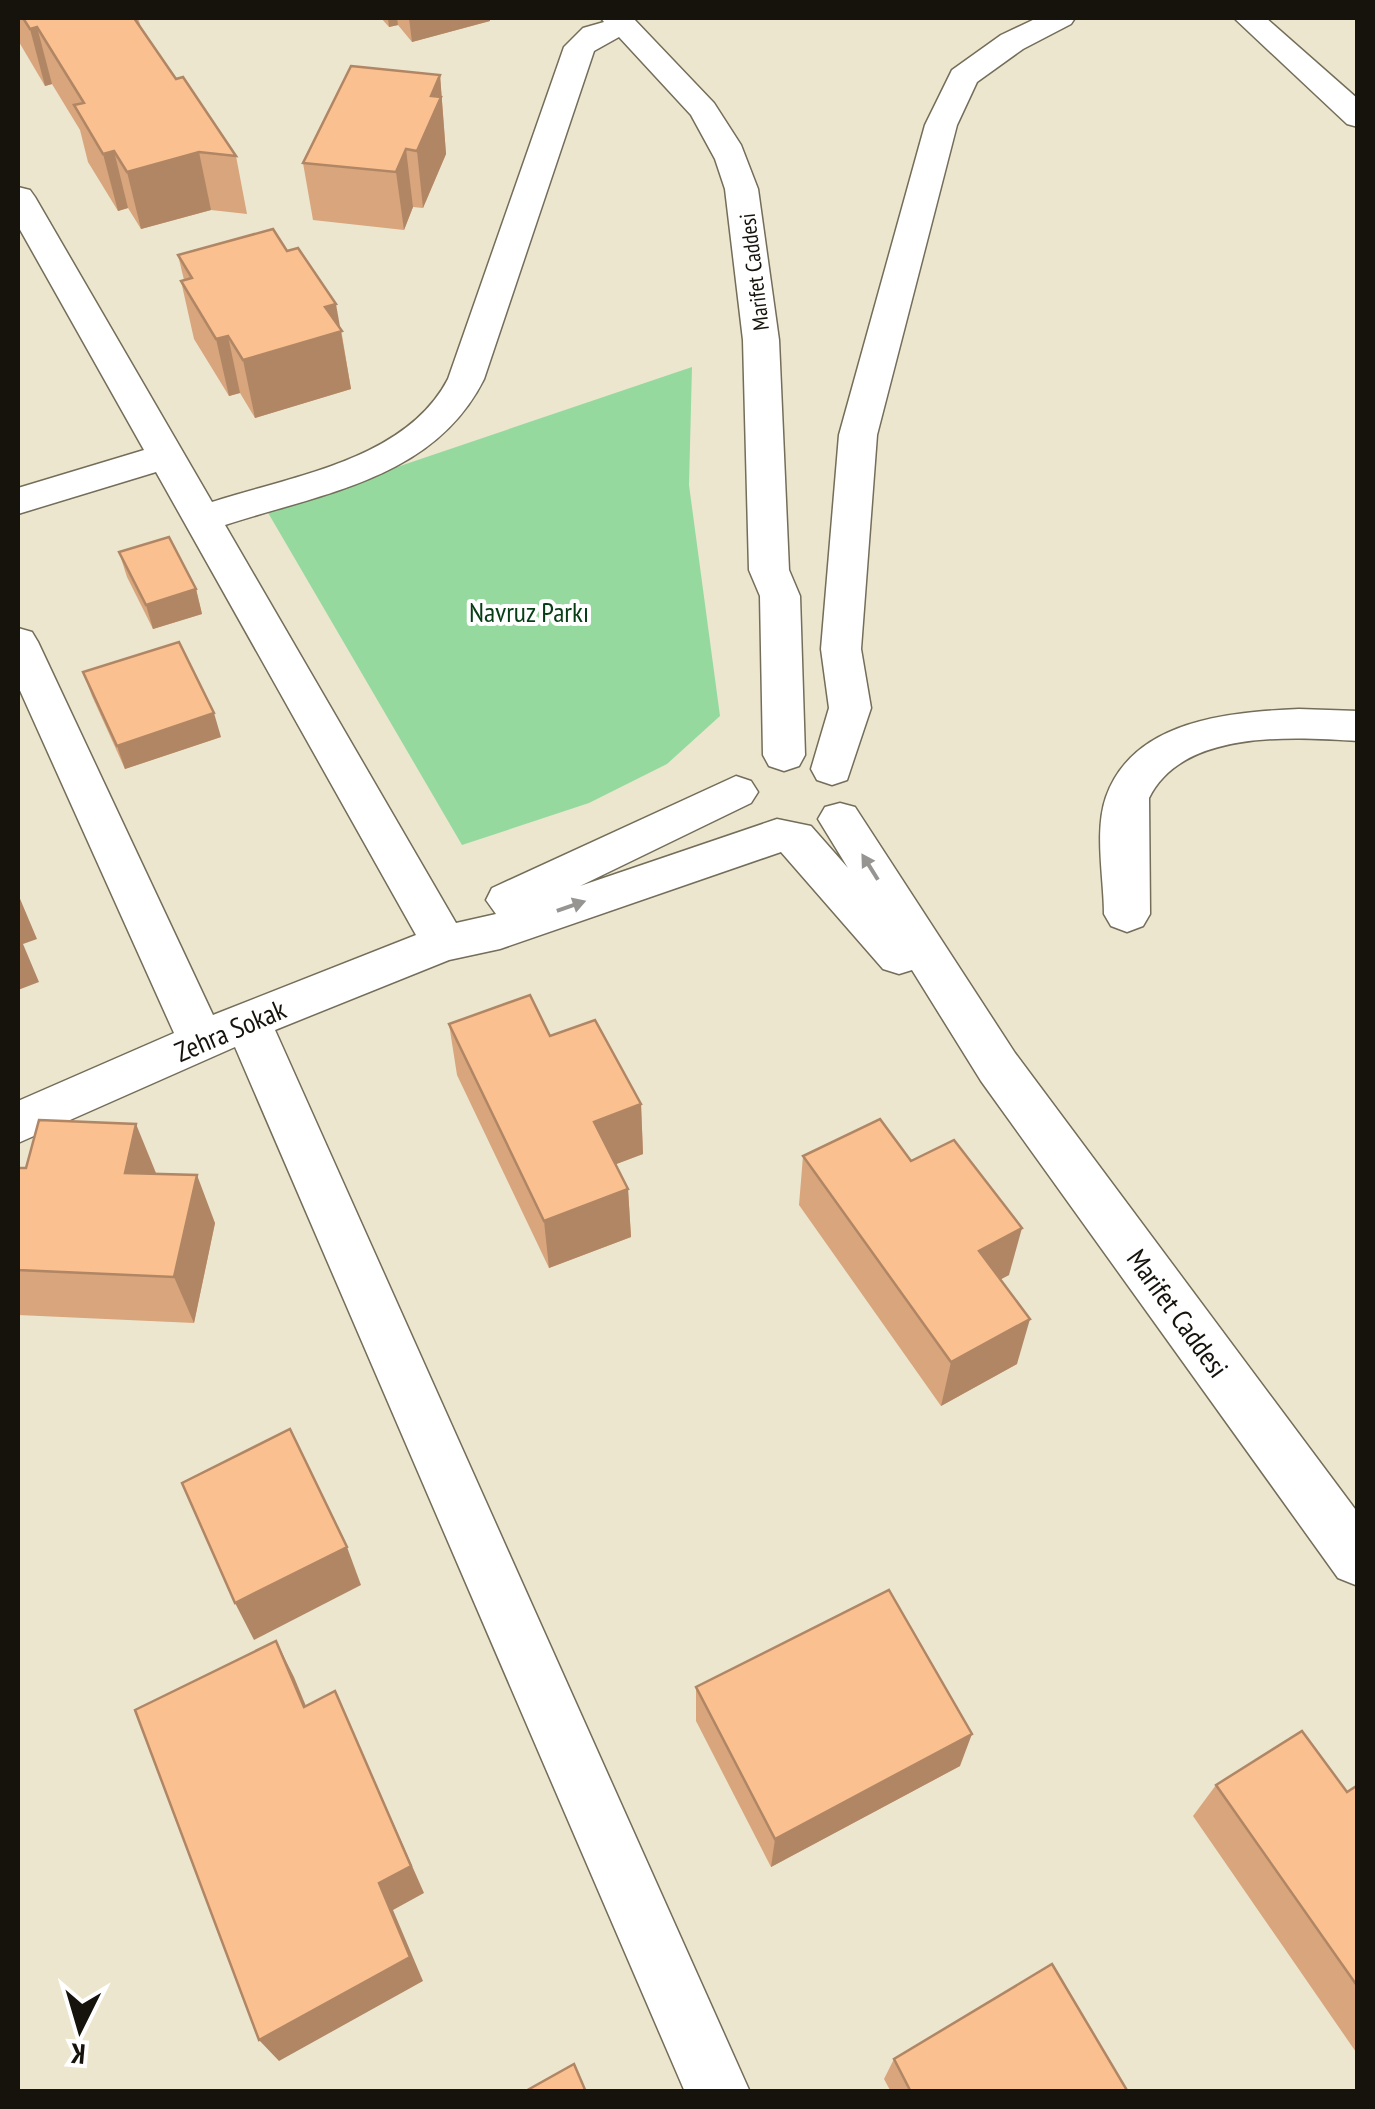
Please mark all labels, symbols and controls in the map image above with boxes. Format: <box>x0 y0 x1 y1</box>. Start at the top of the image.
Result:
street label: Marifet Caddesi <box>733 212 775 332</box>
park label: Navruz Parkı <box>469 593 589 630</box>
one-way arrow <box>862 853 880 880</box>
one-way arrow <box>557 898 587 913</box>
street label: Zehra Sokak <box>169 990 291 1070</box>
street label: Marifet Caddesi <box>1119 1241 1237 1385</box>
north arrow <box>30 1979 130 2079</box>
text: K <box>68 2035 87 2073</box>

